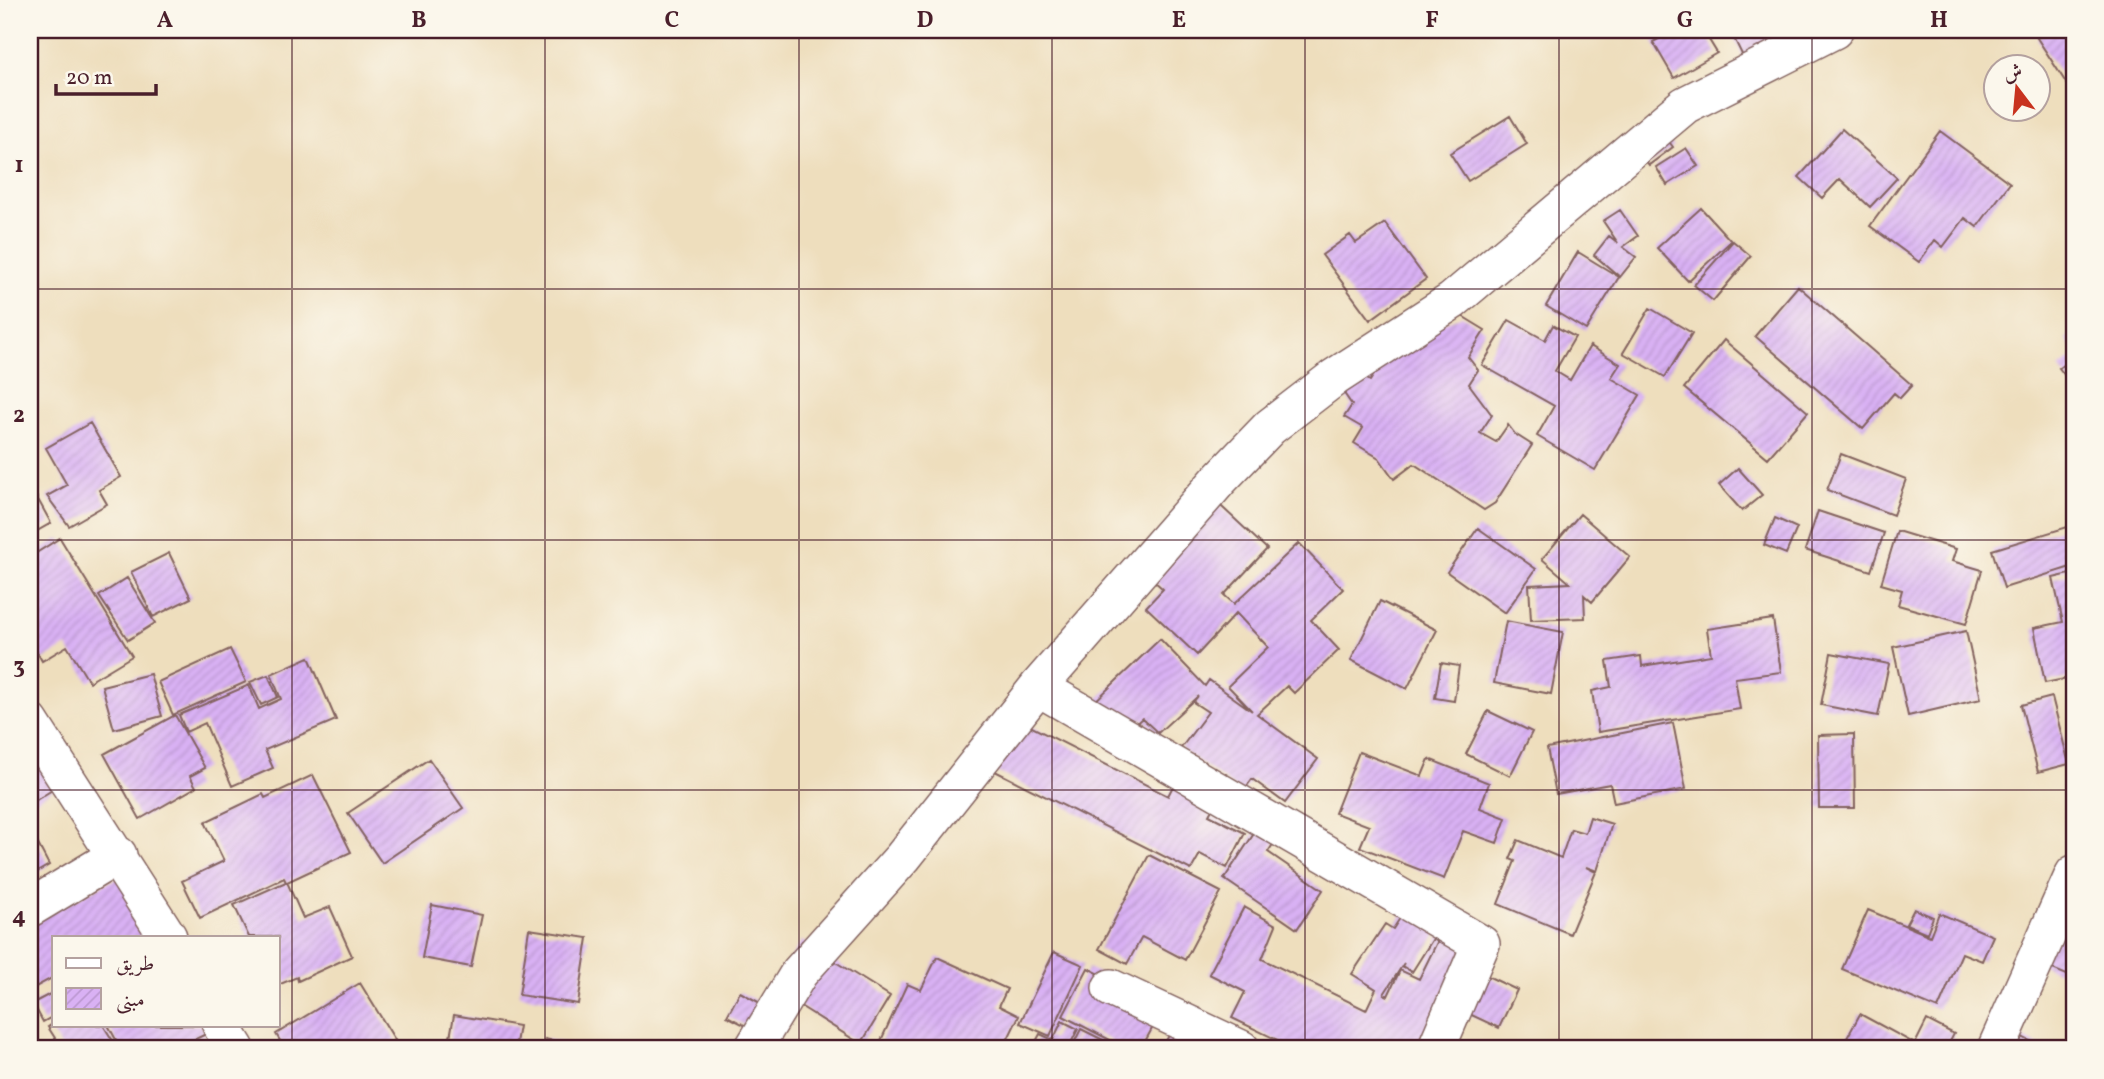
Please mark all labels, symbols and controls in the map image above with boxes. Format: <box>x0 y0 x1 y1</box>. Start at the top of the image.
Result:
text: A <box>157 5 173 37</box>
text: B <box>411 5 427 37</box>
text: C <box>665 5 679 37</box>
text: D <box>917 5 934 37</box>
text: E <box>1172 5 1186 37</box>
text: F <box>1425 5 1439 37</box>
text: G <box>1677 5 1693 37</box>
text: H <box>1930 5 1948 37</box>
scale bar <box>56 52 156 96</box>
north arrow <box>1982 52 2052 122</box>
text: ش <box>2000 58 2026 89</box>
text: 20 m <box>66 64 112 93</box>
text: 1 <box>14 150 24 182</box>
text: 2 <box>13 400 25 432</box>
text: 3 <box>13 651 25 683</box>
text: 4 <box>12 901 26 933</box>
legend <box>52 936 280 1026</box>
text: طريق <box>116 950 154 979</box>
text: مبنى <box>116 986 145 1015</box>

